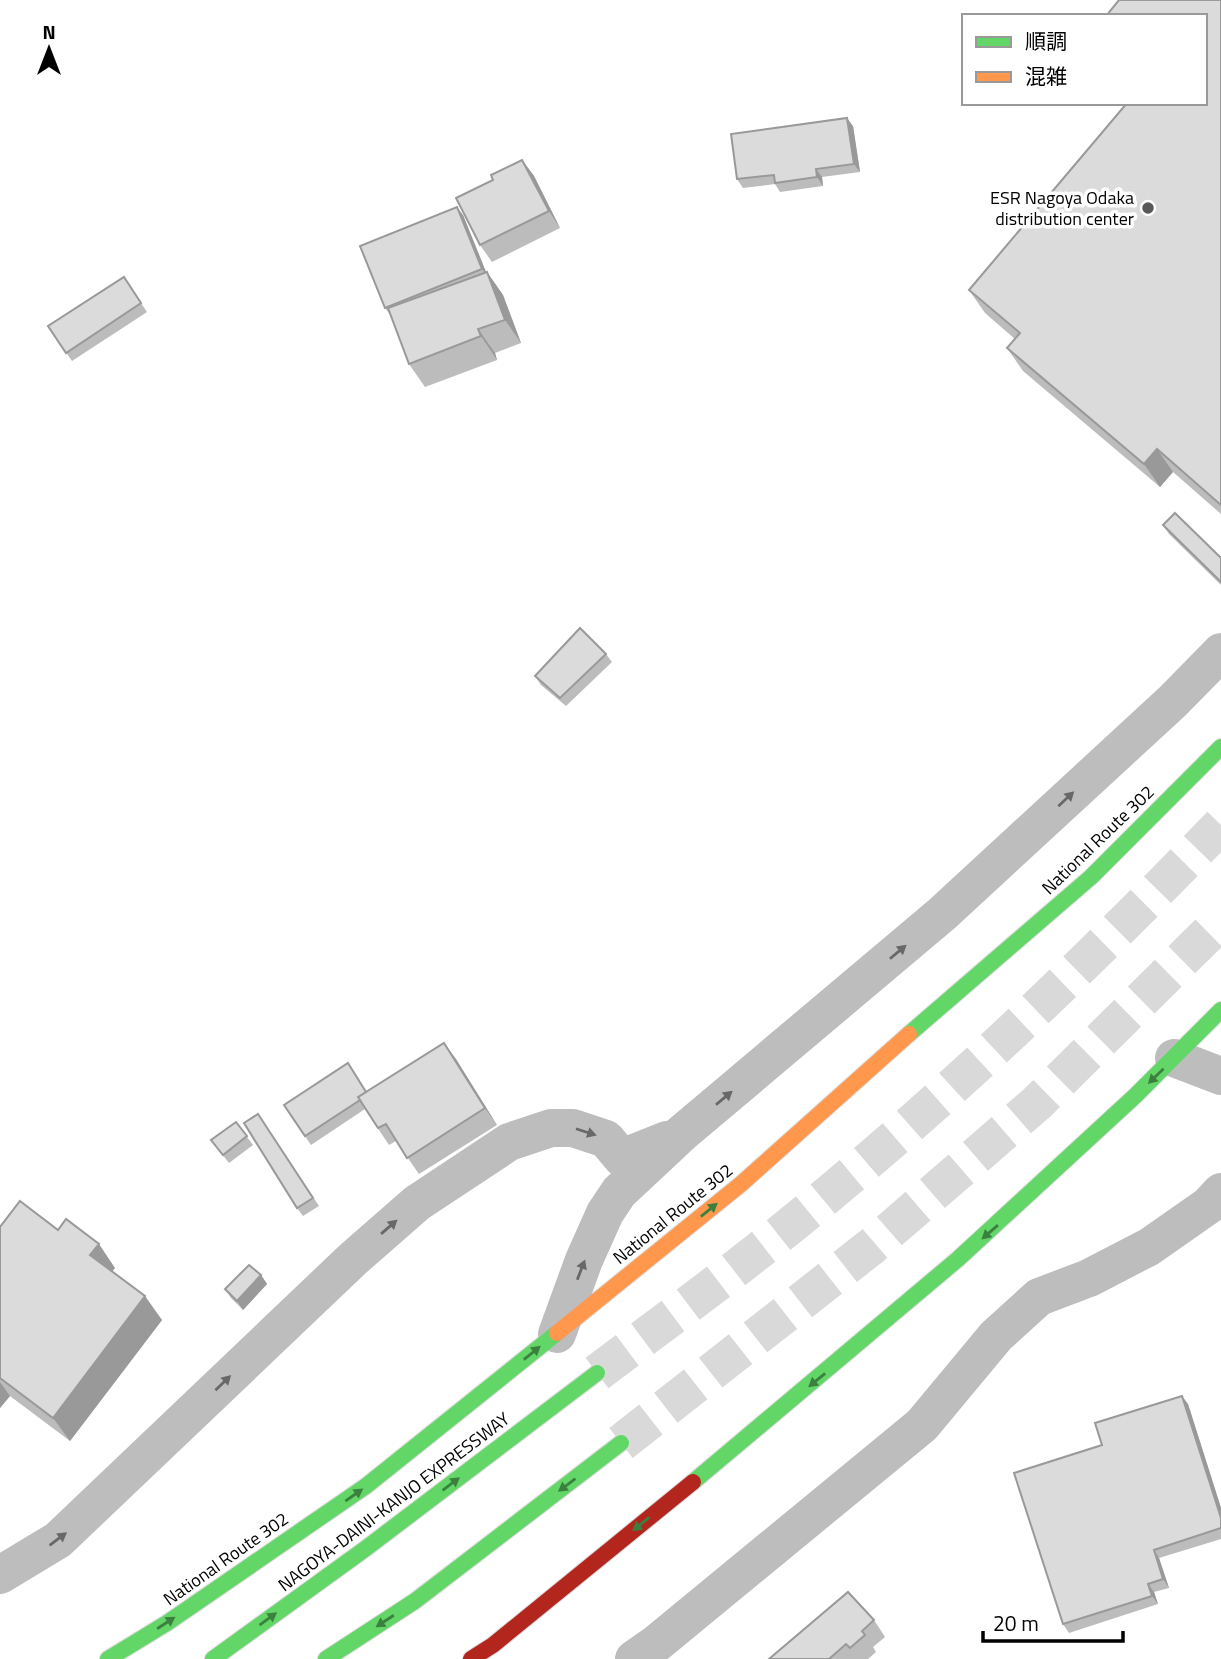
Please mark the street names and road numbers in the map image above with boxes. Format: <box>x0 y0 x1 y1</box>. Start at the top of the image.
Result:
street label: National Route 302 <box>1035 779 1160 901</box>
street label: National Route 302 <box>607 1157 738 1270</box>
street label: NAGOYA-DAINI-KANJO EXPRESSWAY <box>272 1405 515 1598</box>
street label: National Route 302 <box>158 1505 294 1612</box>

